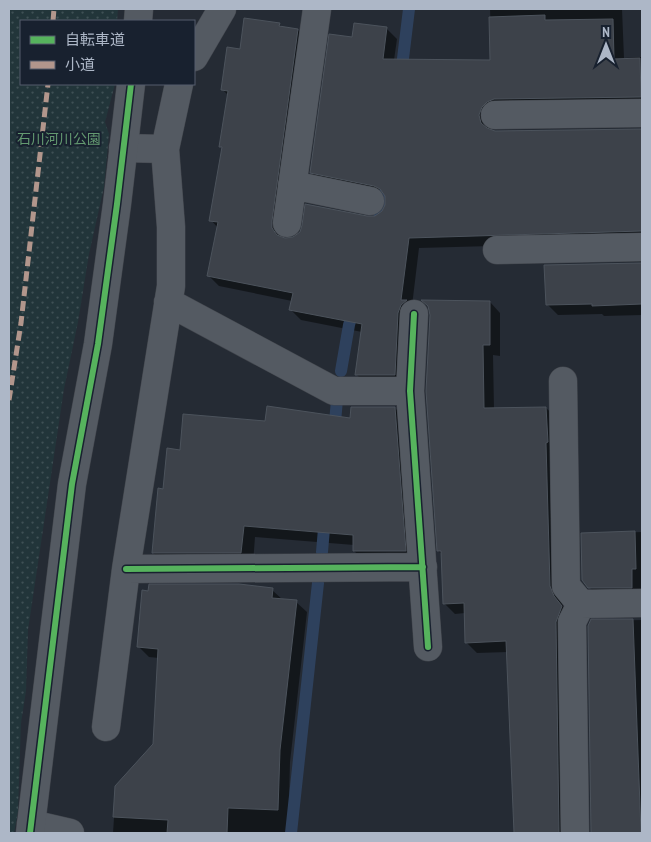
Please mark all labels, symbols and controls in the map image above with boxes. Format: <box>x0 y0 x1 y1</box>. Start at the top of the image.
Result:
legend <box>20 20 195 85</box>
north arrow <box>581 20 631 70</box>
text: N <box>602 23 610 41</box>
text: 自転車道 <box>65 30 125 49</box>
text: 小道 <box>65 55 95 74</box>
park label: 石川河川公園 <box>17 130 101 148</box>

